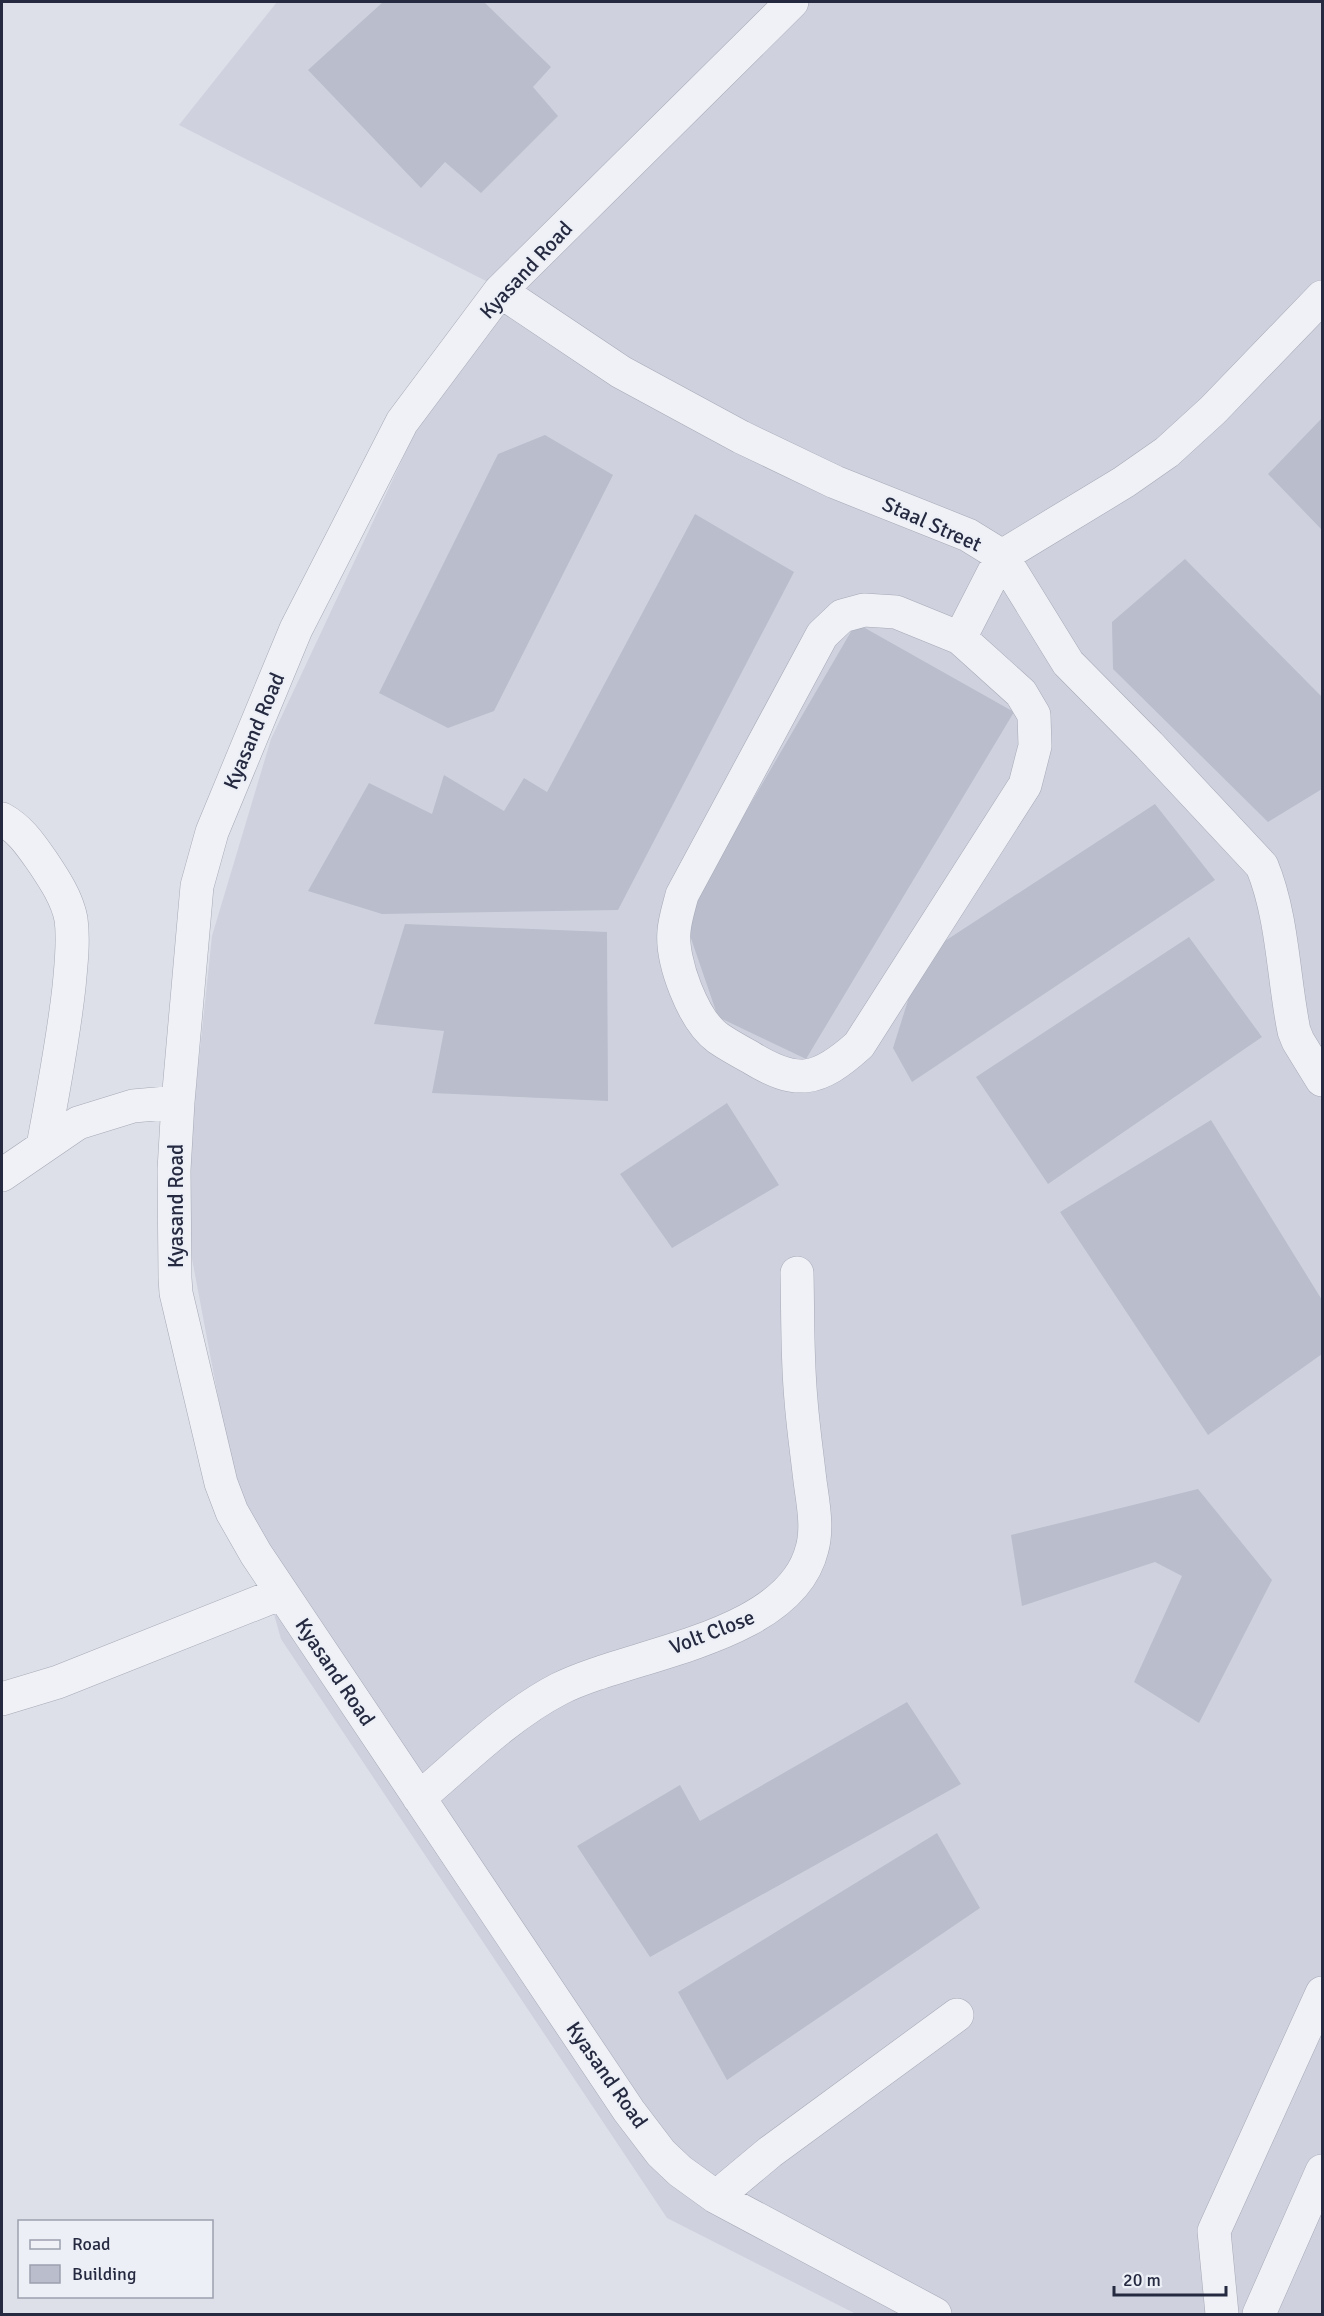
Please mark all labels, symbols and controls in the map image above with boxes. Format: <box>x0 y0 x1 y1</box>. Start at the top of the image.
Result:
street label: Kyasand Road <box>474 216 578 324</box>
street label: Staal Street <box>878 491 986 557</box>
street label: Kyasand Road <box>218 669 290 793</box>
street label: Kyasand Road <box>163 1144 189 1268</box>
street label: Volt Close <box>666 1604 758 1660</box>
street label: Kyasand Road <box>289 1613 381 1731</box>
street label: Kyasand Road <box>561 2017 653 2133</box>
legend <box>18 2220 213 2298</box>
text: Road <box>72 2233 111 2255</box>
scale bar <box>1114 2259 1226 2297</box>
text: Building <box>72 2263 136 2285</box>
text: 20 m <box>1123 2269 1161 2291</box>

